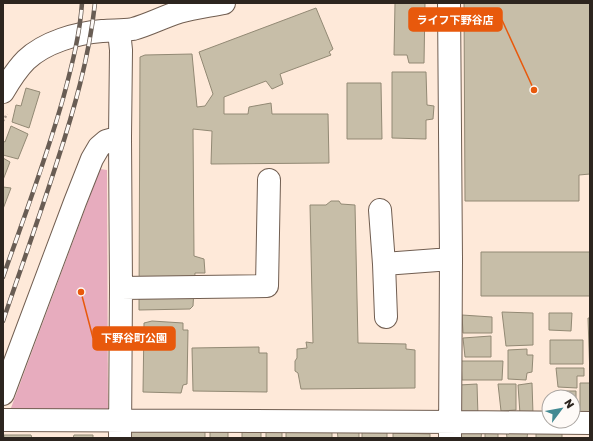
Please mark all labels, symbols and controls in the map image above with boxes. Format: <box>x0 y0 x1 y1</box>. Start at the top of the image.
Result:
callout: ライフ下野谷店 <box>409 8 502 31</box>
text: ライフ下野谷店 <box>417 13 494 26</box>
callout: 下野谷町公園 <box>93 327 175 350</box>
text: 下野谷町公園 <box>101 331 167 344</box>
north arrow <box>541 389 581 429</box>
text: N <box>562 396 578 410</box>

